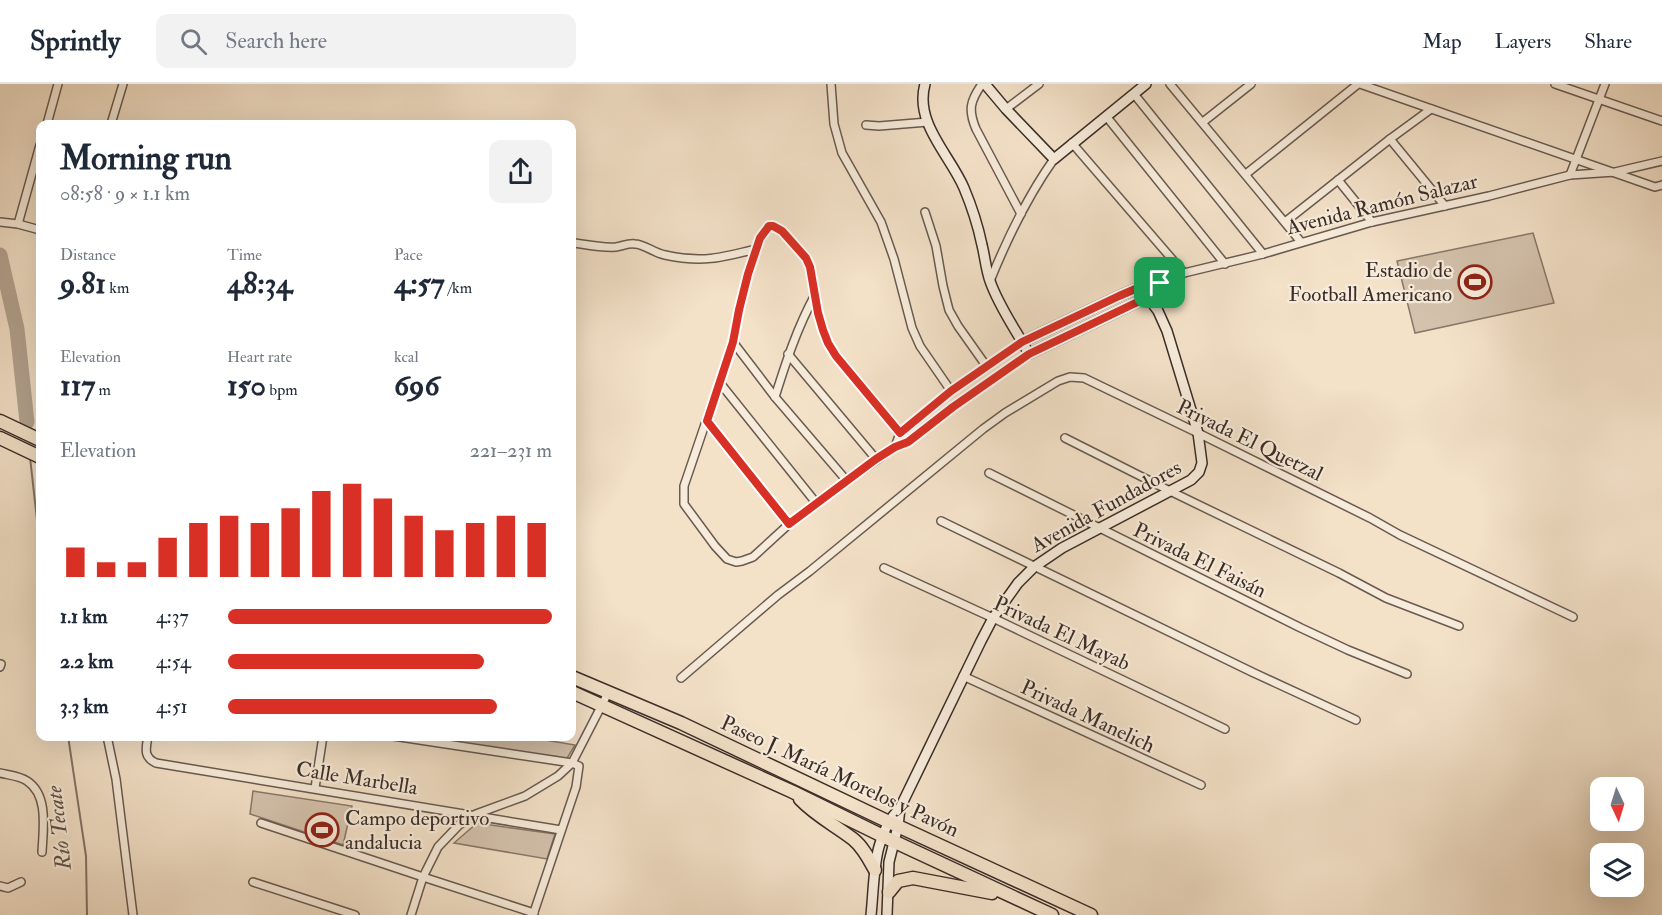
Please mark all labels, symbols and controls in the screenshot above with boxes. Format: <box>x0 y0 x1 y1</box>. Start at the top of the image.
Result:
search box <box>156 14 576 68</box>
text: Sprintly <box>30 24 120 59</box>
icon: search <box>177 25 210 58</box>
text: Search here <box>225 27 327 55</box>
text: Map <box>1422 28 1462 55</box>
text: Layers <box>1495 28 1551 55</box>
text: Share <box>1584 28 1632 55</box>
text: Morning run <box>60 138 232 179</box>
button: share <box>489 140 552 203</box>
street label: Avenida Ramón Salazar <box>1283 168 1481 242</box>
text: 08:58 · 9 × 1.1 km <box>60 181 190 206</box>
text: Distance <box>60 245 116 265</box>
text: Time <box>227 245 262 265</box>
text: Pace <box>394 245 423 265</box>
pin <box>1134 257 1185 308</box>
place label: Estadio de Football Americano <box>1289 257 1452 308</box>
sports icon: Estadio de Football Americano <box>1457 264 1493 300</box>
text: 9.81 <box>60 265 106 302</box>
text: 48:34 <box>227 265 292 302</box>
text: 4:57 <box>394 265 445 302</box>
icon: arrive <box>1143 266 1176 299</box>
text: km <box>106 278 129 298</box>
text: /km <box>445 278 472 298</box>
text: Elevation <box>60 347 121 367</box>
text: Heart rate <box>227 347 292 367</box>
text: kcal <box>394 347 419 367</box>
text: 117 <box>60 367 95 404</box>
text: 150 <box>227 367 266 404</box>
text: 696 <box>394 367 440 404</box>
text: m <box>95 380 111 400</box>
text: bpm <box>266 380 298 400</box>
street label: Privada El Quetzal <box>1172 393 1328 488</box>
text: Elevation <box>60 438 136 463</box>
text: 221–231 m <box>470 438 552 463</box>
street label: Avenida Fundadores <box>1026 454 1186 559</box>
street label: Privada El Faisán <box>1129 517 1271 604</box>
street label: Privada El Mayab <box>989 590 1135 677</box>
text: 1.1 km <box>60 604 107 629</box>
text: 4:37 <box>156 604 189 629</box>
text: 2.2 km <box>60 649 113 674</box>
text: 4:54 <box>156 649 191 674</box>
street label: Privada Manelich <box>1016 674 1159 759</box>
text: 3.3 km <box>60 694 108 719</box>
text: 4:51 <box>156 694 188 719</box>
street label: Paseo J. María Morelos y Pavón <box>716 709 963 844</box>
street label: Calle Marbella <box>294 756 420 802</box>
north arrow <box>1590 777 1644 831</box>
map controls <box>1590 777 1644 897</box>
water label: Río Tecate <box>40 783 78 873</box>
place label: Campo deportivo andalucia <box>345 805 489 856</box>
sports icon: Campo deportivo andalucia <box>304 812 340 848</box>
button: layers <box>1590 843 1644 897</box>

